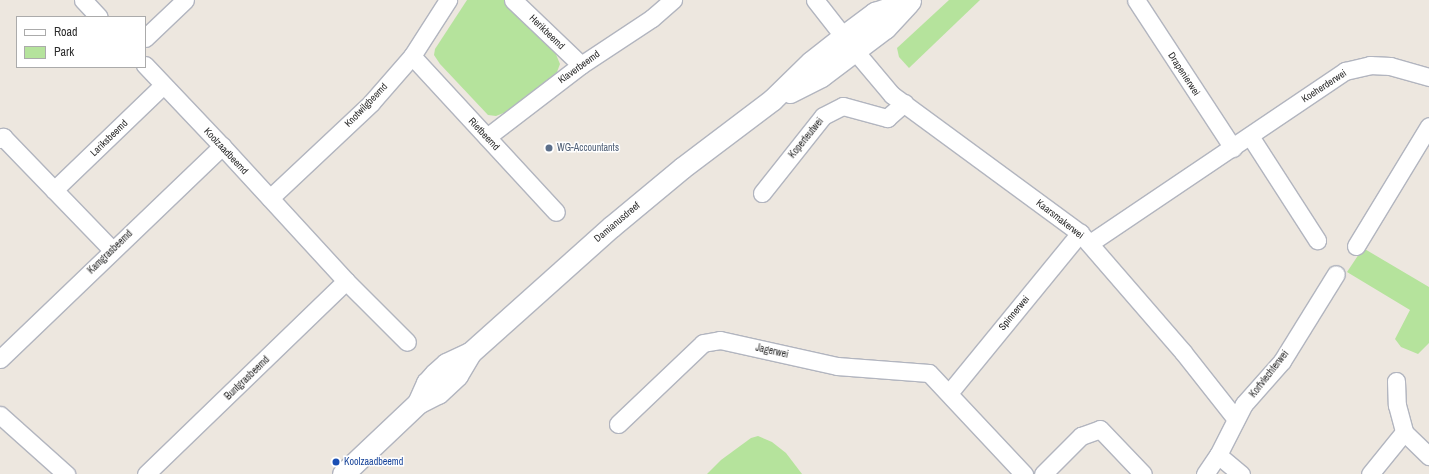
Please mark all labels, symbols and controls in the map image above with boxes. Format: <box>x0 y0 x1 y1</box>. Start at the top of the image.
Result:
street label: Herikbeemd <box>527 12 567 52</box>
legend <box>16 16 146 68</box>
text: Road <box>54 24 78 40</box>
text: Park <box>54 44 74 60</box>
street label: Klaverbeemd <box>556 48 602 86</box>
street label: Drapenierwei <box>1166 50 1202 98</box>
street label: Koeherderwei <box>1299 67 1349 105</box>
street label: Knotwilgbeemd <box>342 81 390 129</box>
street label: Rietbeemd <box>466 115 502 153</box>
street label: Koperteutwei <box>786 115 826 161</box>
street label: Lariksbeemd <box>88 117 130 159</box>
street label: Koolzaadbeemd <box>201 125 251 177</box>
place label: WG-Accountants <box>557 142 619 154</box>
marker: WG-Accountants <box>544 143 554 153</box>
street label: Kaarsmakerwei <box>1034 197 1086 241</box>
street label: Damianusdreef <box>592 199 642 245</box>
street label: Kamgrasbeemd <box>85 228 135 276</box>
street label: Spinnerwei <box>996 293 1032 333</box>
street label: Jagerwei <box>754 341 790 361</box>
street label: Korfvlechterwei <box>1247 348 1291 400</box>
street label: Buntgrasbeemd <box>222 354 272 402</box>
place label: Koolzaadbeemd <box>344 456 403 468</box>
marker: Koolzaadbeemd <box>331 457 341 467</box>

